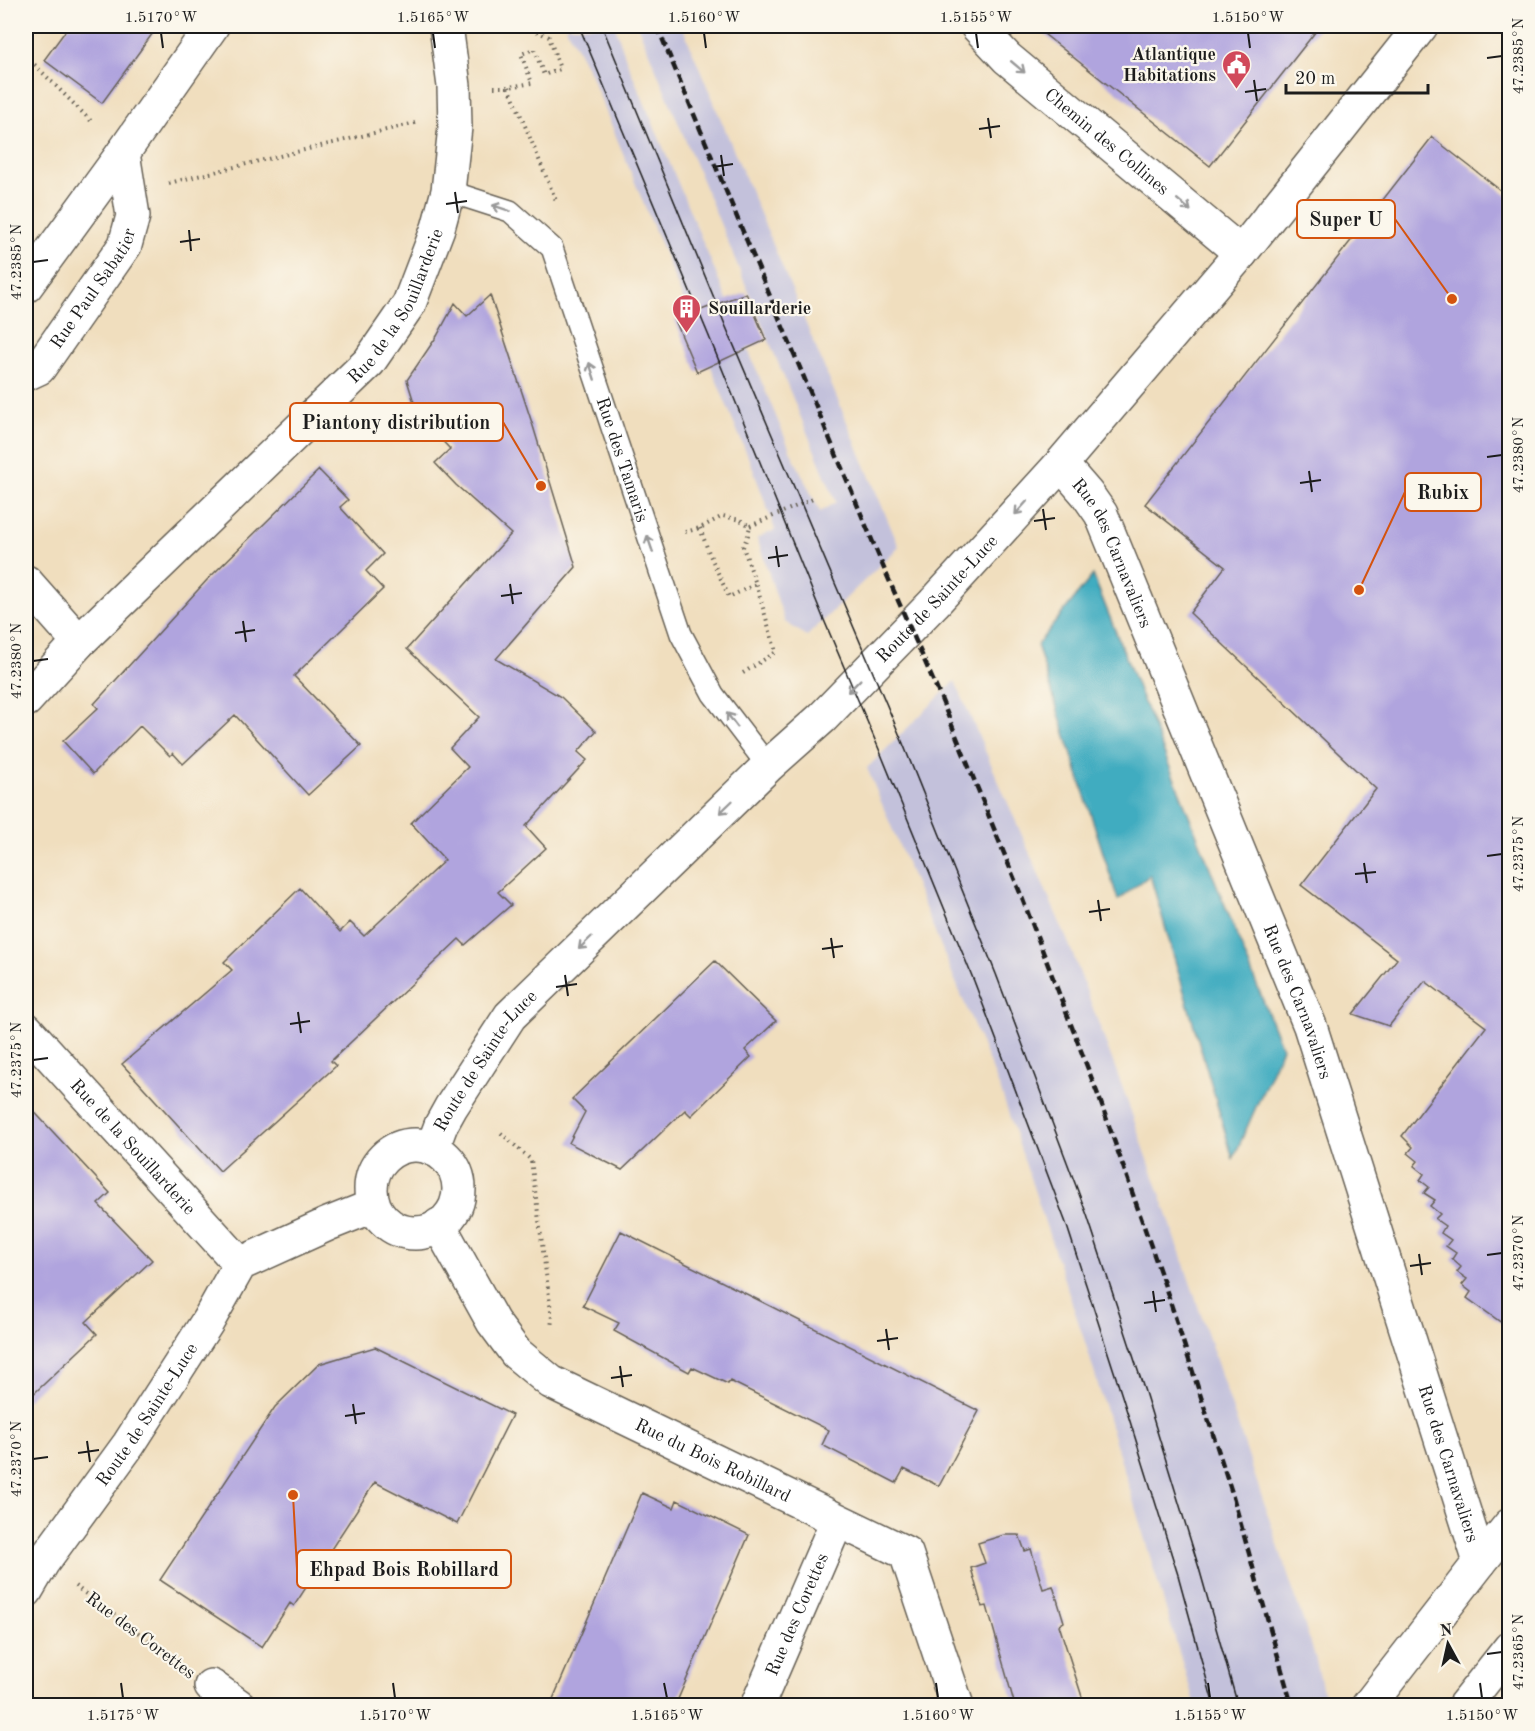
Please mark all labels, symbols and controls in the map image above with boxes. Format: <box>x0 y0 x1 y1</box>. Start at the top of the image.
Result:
text: 1.5170°W <box>125 11 197 26</box>
text: 1.5165°W <box>397 11 469 26</box>
text: 1.5160°W <box>668 11 740 26</box>
text: 1.5155°W <box>940 11 1012 26</box>
text: 1.5150°W <box>1212 11 1284 26</box>
text: 47.2385°N <box>1512 17 1527 94</box>
place label: Atlantique Habitations <box>1123 46 1216 85</box>
public building icon: Atlantique Habitations <box>1221 48 1253 90</box>
scale bar <box>1286 57 1428 95</box>
one-way arrow <box>1010 60 1025 74</box>
text: 20 m <box>1295 70 1335 88</box>
street label: Chemin des Collines <box>1041 85 1172 199</box>
one-way arrow <box>1176 199 1192 212</box>
callout: Super U <box>1297 200 1395 238</box>
one-way arrow <box>492 202 511 213</box>
text: Super U <box>1309 211 1383 231</box>
text: 47.2385°N <box>10 223 25 300</box>
street label: Rue Paul Sabatier <box>48 226 139 352</box>
street label: Rue de la Souillarderie <box>345 226 447 387</box>
building icon: Souillarderie <box>671 292 703 334</box>
place label: Souillarderie <box>708 300 811 318</box>
one-way arrow <box>586 362 597 381</box>
street label: Rue des Tamaris <box>592 395 651 525</box>
callout: Piantony distribution <box>290 403 503 441</box>
text: Piantony distribution <box>302 414 490 434</box>
text: 47.2380°N <box>1512 416 1527 493</box>
callout: Rubix <box>1405 473 1481 511</box>
street label: Rue des Carnavaliers <box>1068 475 1155 631</box>
text: Rubix <box>1417 484 1469 504</box>
one-way arrow <box>1014 500 1028 515</box>
street label: Route de Sainte-Luce <box>873 532 1001 666</box>
one-way arrow <box>644 535 655 554</box>
text: 47.2380°N <box>10 622 25 699</box>
one-way arrow <box>846 678 861 693</box>
one-way arrow <box>726 712 739 728</box>
one-way arrow <box>718 800 733 814</box>
text: 47.2375°N <box>1512 815 1527 892</box>
street label: Rue des Carnavaliers <box>1260 922 1334 1081</box>
one-way arrow <box>578 935 593 950</box>
street label: Route de Sainte-Luce <box>431 987 541 1135</box>
text: 47.2375°N <box>10 1021 25 1098</box>
street label: Rue de la Souillarderie <box>66 1076 198 1218</box>
text: 47.2370°N <box>1512 1214 1527 1291</box>
street label: Route de Sainte-Luce <box>93 1340 201 1490</box>
street label: Rue des Carnavaliers <box>1414 1383 1481 1545</box>
street label: Rue du Bois Robillard <box>632 1416 793 1506</box>
text: 47.2370°N <box>10 1420 25 1497</box>
callout: Ehpad Bois Robillard <box>297 1550 511 1588</box>
street label: Rue des Corettes <box>763 1550 832 1679</box>
text: Ehpad Bois Robillard <box>309 1561 499 1581</box>
street label: Rue des Corettes <box>82 1589 199 1683</box>
text: 47.2365°N <box>1512 1613 1527 1690</box>
north arrow <box>1418 1614 1478 1674</box>
text: N <box>1439 1622 1454 1640</box>
text: 1.5175°W <box>87 1709 159 1724</box>
text: 1.5170°W <box>359 1709 431 1724</box>
text: 1.5165°W <box>631 1709 703 1724</box>
text: 1.5160°W <box>902 1709 974 1724</box>
text: 1.5155°W <box>1174 1709 1246 1724</box>
text: 1.5150°W <box>1446 1709 1518 1724</box>

